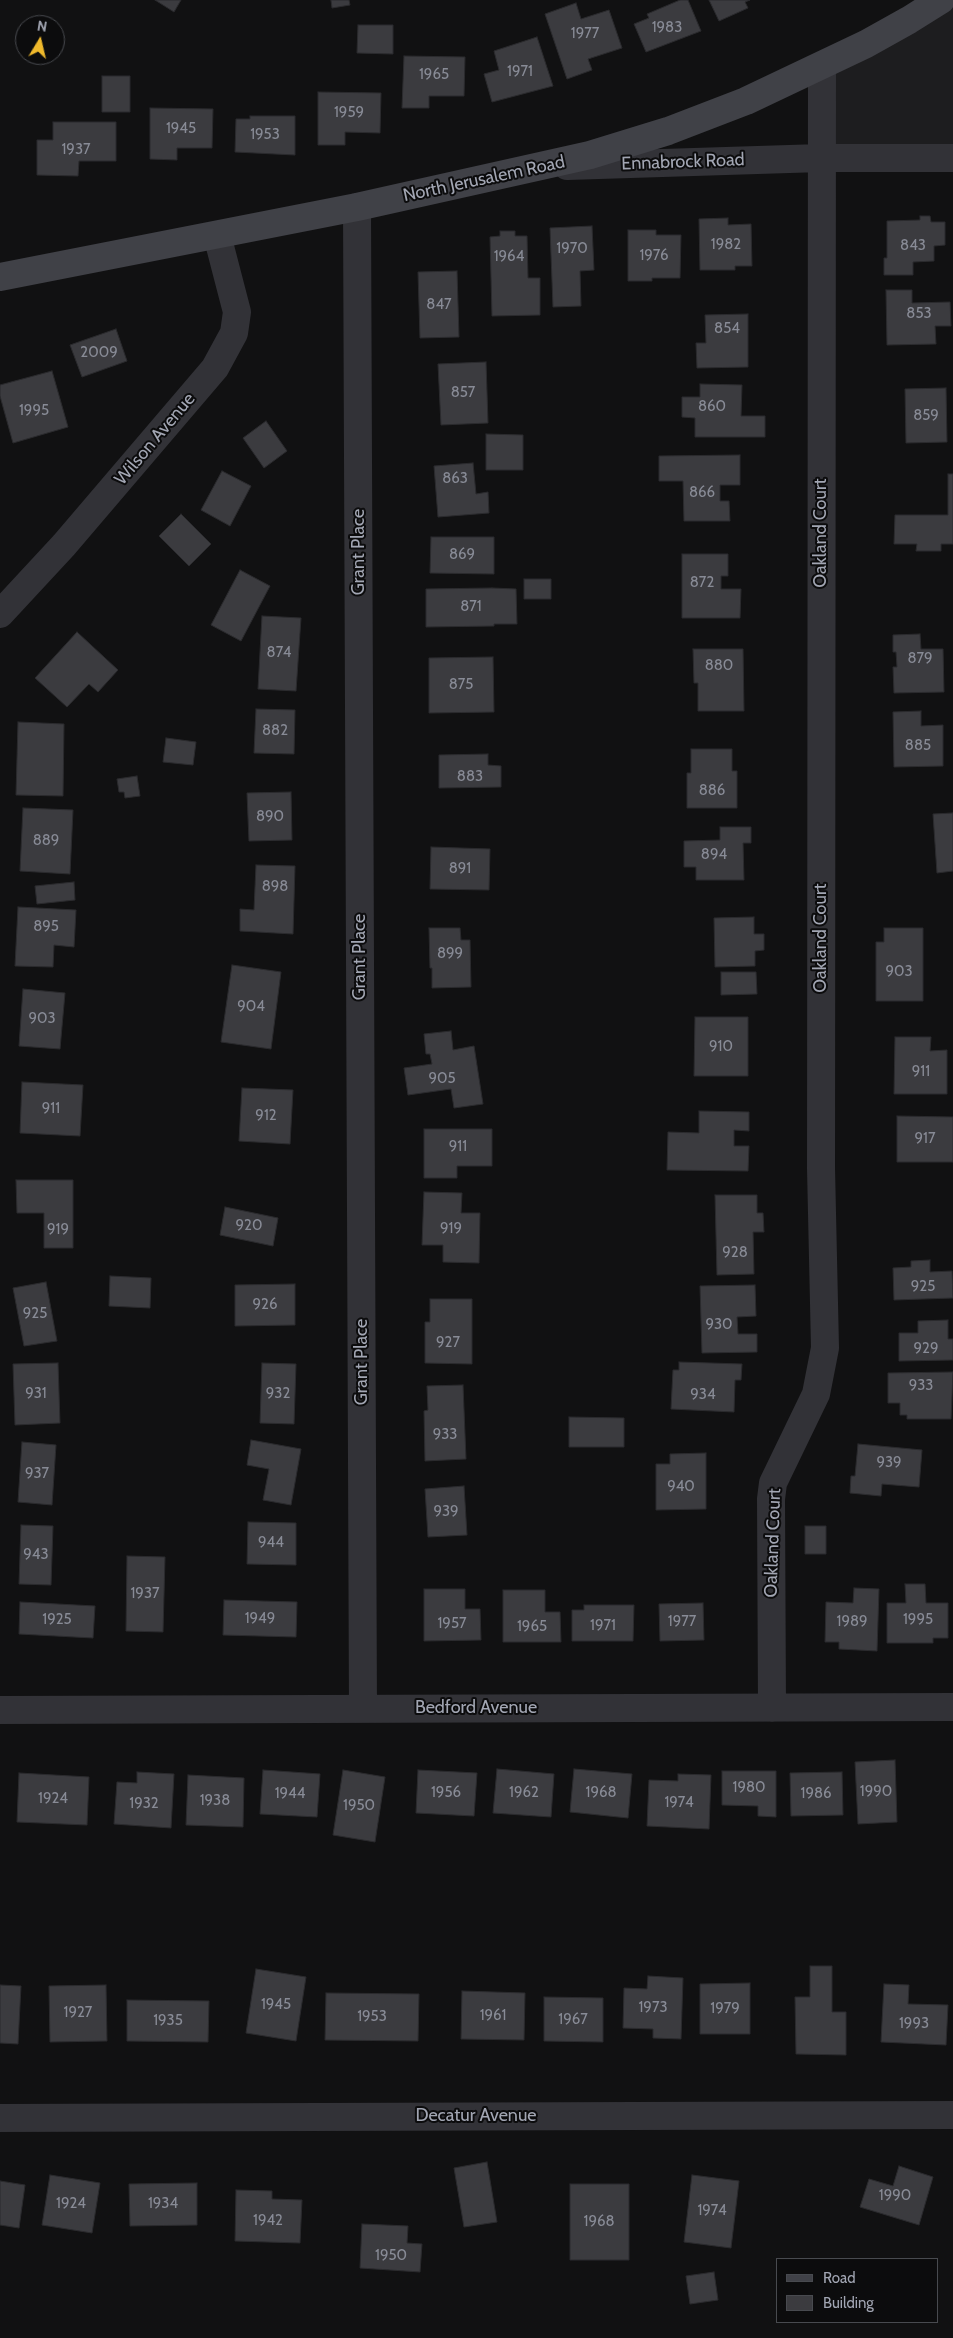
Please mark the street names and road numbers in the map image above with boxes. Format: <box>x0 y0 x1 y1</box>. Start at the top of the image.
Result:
street label: Ennabrock Road <box>621 149 745 175</box>
street label: North Jerusalem Road <box>401 151 567 207</box>
street label: Wilson Avenue <box>110 389 200 489</box>
street label: Oakland Court <box>810 478 832 588</box>
street label: Grant Place <box>348 509 370 595</box>
street label: Oakland Court <box>810 883 832 993</box>
street label: Grant Place <box>349 914 371 1000</box>
street label: Grant Place <box>351 1319 373 1405</box>
street label: Oakland Court <box>760 1488 786 1598</box>
street label: Bedford Avenue <box>415 1697 537 1719</box>
street label: Decatur Avenue <box>415 2105 537 2127</box>

